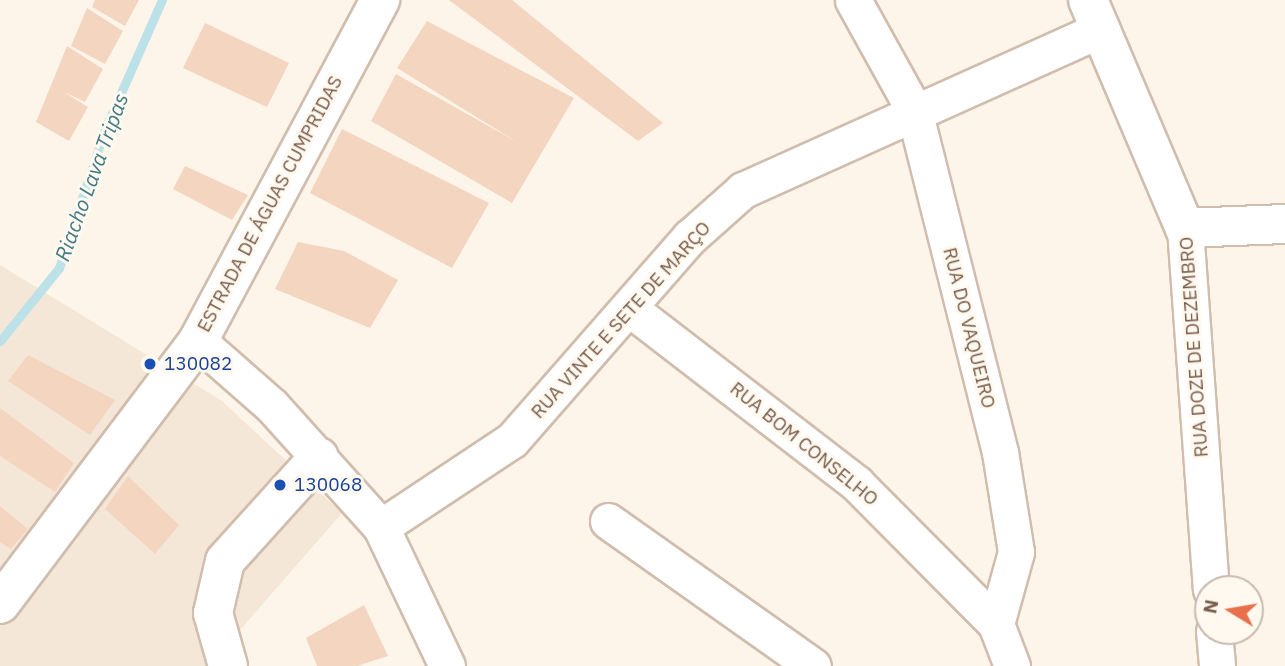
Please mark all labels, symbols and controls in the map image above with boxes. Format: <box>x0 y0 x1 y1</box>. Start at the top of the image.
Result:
street label: ESTRADA DE ÁGUAS CUMPRIDAS <box>193 72 347 336</box>
water label: Riacho Lava Tripas <box>49 90 133 264</box>
street label: RUA VINTE E SETE DE MARÇO <box>526 217 716 423</box>
street label: RUA DOZE DE DEZEMBRO <box>1175 236 1213 458</box>
street label: RUA DO VAQUEIRO <box>938 245 1000 411</box>
place label: 130082 <box>164 353 232 375</box>
marker: 130082 <box>142 356 158 372</box>
street label: RUA BOM CONSELHO <box>725 377 883 511</box>
place label: 130068 <box>294 474 362 496</box>
marker: 130068 <box>272 477 288 493</box>
north arrow <box>1194 575 1264 645</box>
text: N <box>1197 597 1223 615</box>

